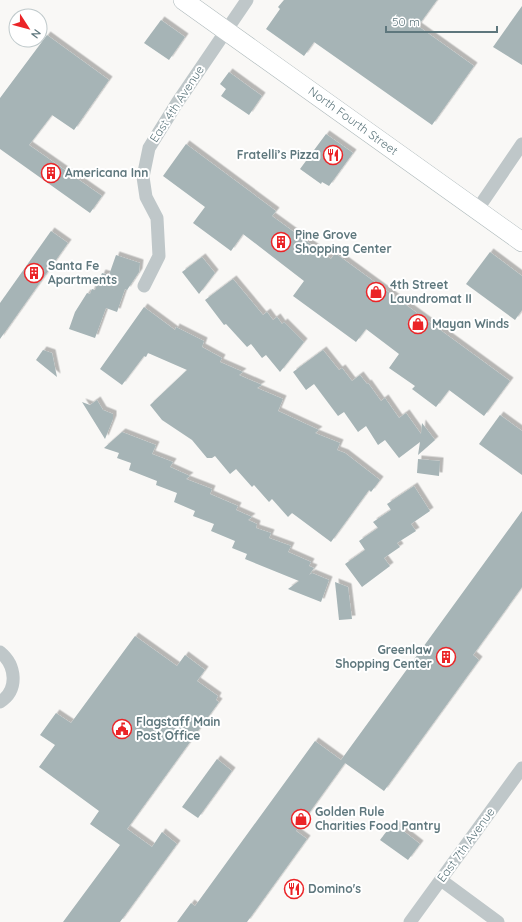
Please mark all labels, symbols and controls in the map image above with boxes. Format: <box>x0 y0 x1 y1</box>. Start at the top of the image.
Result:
north arrow <box>8 8 48 48</box>
scale bar <box>386 8 497 34</box>
text: 50 m <box>392 14 420 29</box>
text: N <box>28 26 44 41</box>
street label: East 4th Avenue <box>146 62 207 145</box>
street label: North Fourth Street <box>306 83 401 158</box>
restaurant icon: Fratelli’s Pizza <box>322 144 344 166</box>
place label: Fratelli’s Pizza <box>237 147 319 162</box>
building icon: Americana Inn <box>40 162 62 184</box>
place label: Americana Inn <box>65 165 148 180</box>
place label: Pine Grove Shopping Center <box>295 227 392 256</box>
building icon: Pine Grove Shopping Center <box>270 231 292 253</box>
place label: Santa Fe Apartments <box>48 258 117 287</box>
building icon: Santa Fe Apartments <box>23 262 45 284</box>
place label: 4th Street Laundromat II <box>390 277 472 306</box>
shop icon: 4th Street Laundromat II <box>365 281 387 303</box>
shop icon: Mayan Winds <box>407 313 429 335</box>
place label: Mayan Winds <box>432 316 509 331</box>
place label: Greenlaw Shopping Center <box>335 642 432 671</box>
building icon: Greenlaw Shopping Center <box>435 646 457 668</box>
place label: Flagstaff Main Post Office <box>136 714 220 743</box>
public building icon: Flagstaff Main Post Office <box>111 718 133 740</box>
place label: Golden Rule Charities Food Pantry <box>315 804 441 833</box>
street label: East 7th Avenue <box>434 804 498 885</box>
shop icon: Golden Rule Charities Food Pantry <box>290 808 312 830</box>
restaurant icon: Domino's <box>283 878 305 900</box>
place label: Domino's <box>308 881 361 896</box>

